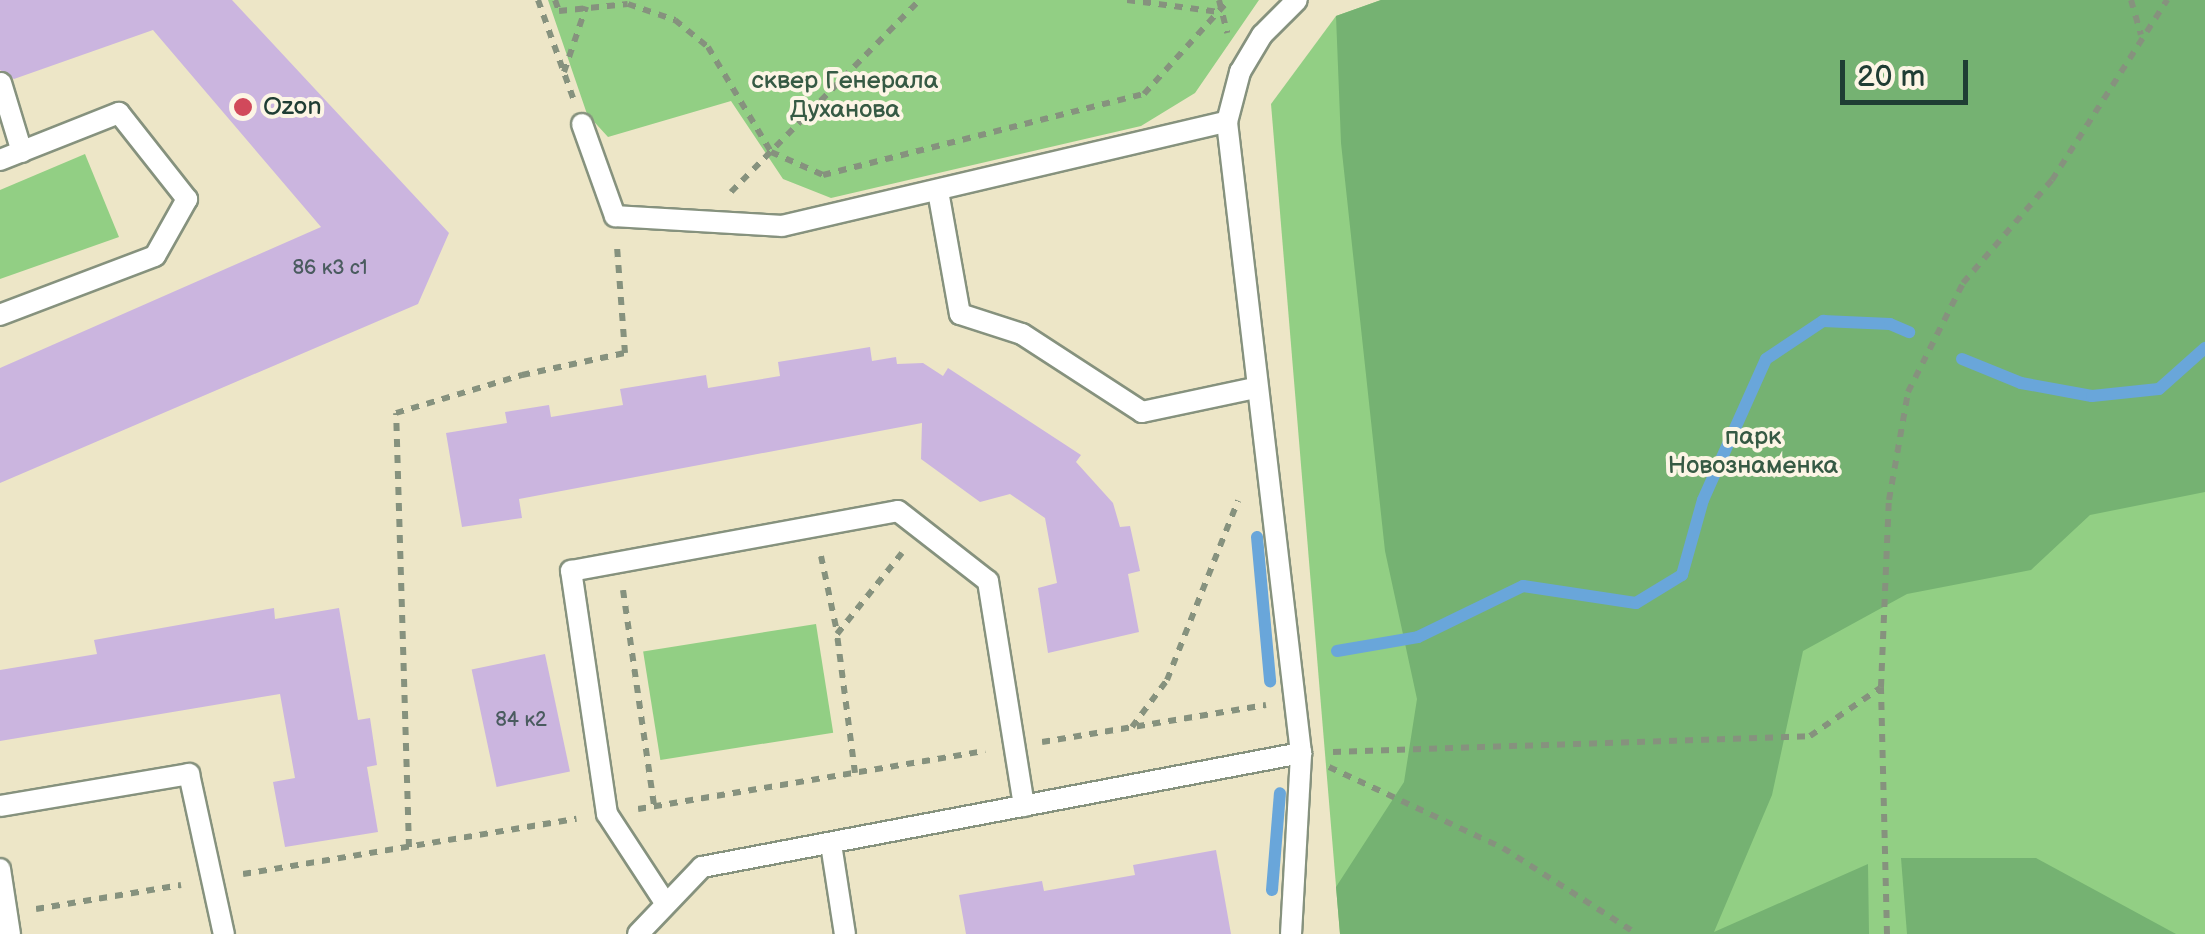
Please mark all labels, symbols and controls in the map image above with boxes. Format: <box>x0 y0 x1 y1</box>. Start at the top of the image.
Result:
scale bar <box>1845 40 1972 102</box>
text: 20 m <box>1857 59 1925 95</box>
park label: сквер Генерала Духанова <box>751 67 939 126</box>
place label: Ozon <box>263 92 322 122</box>
marker: Ozon <box>232 96 254 118</box>
house number: 86 к3 с1 <box>292 256 368 280</box>
park label: парк Новознаменка <box>1668 423 1838 482</box>
house number: 84 к2 <box>495 708 547 732</box>

